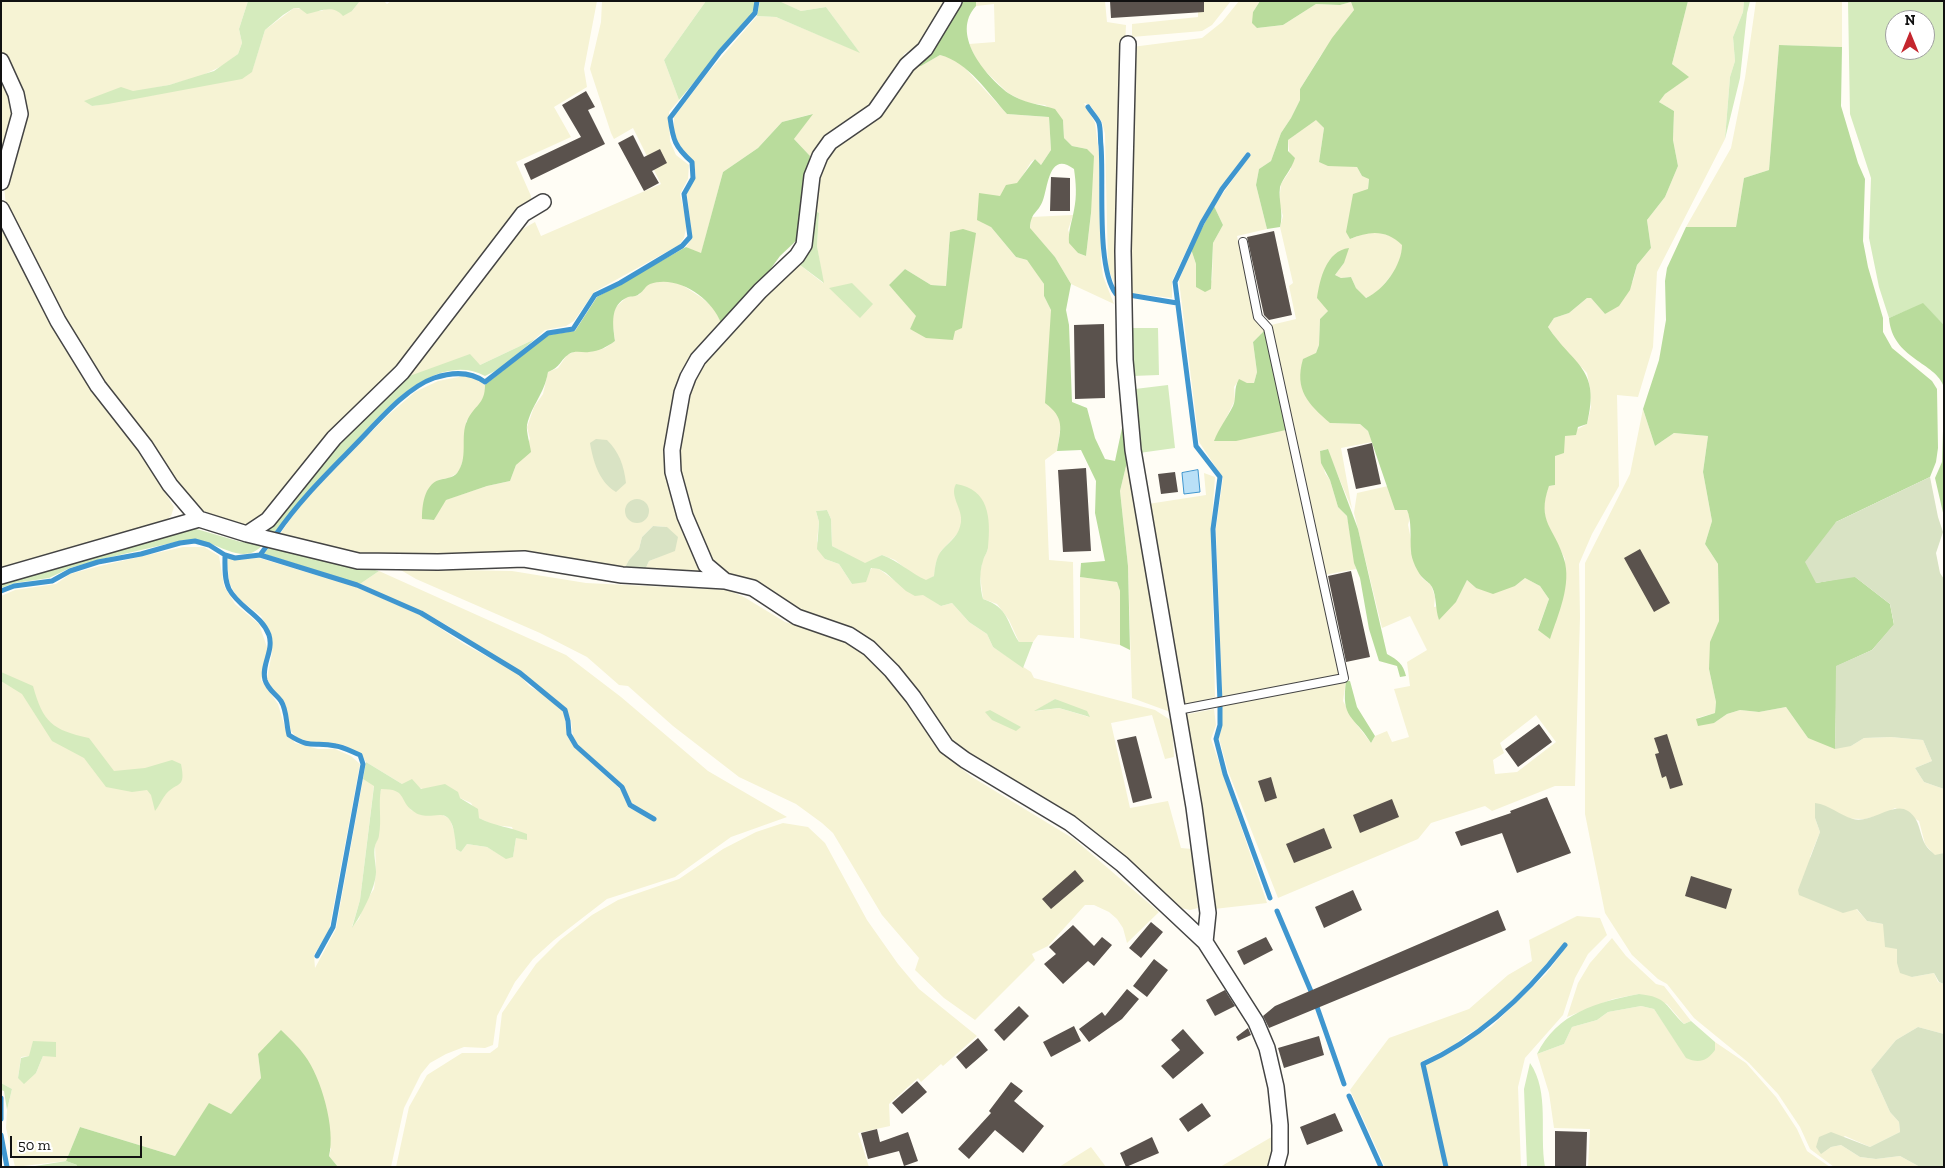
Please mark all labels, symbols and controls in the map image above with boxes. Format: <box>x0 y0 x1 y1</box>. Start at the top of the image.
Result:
north arrow <box>1885 10 1935 60</box>
text: N <box>1905 12 1915 29</box>
scale bar <box>12 1126 145 1158</box>
text: 50 m <box>18 1136 51 1154</box>

